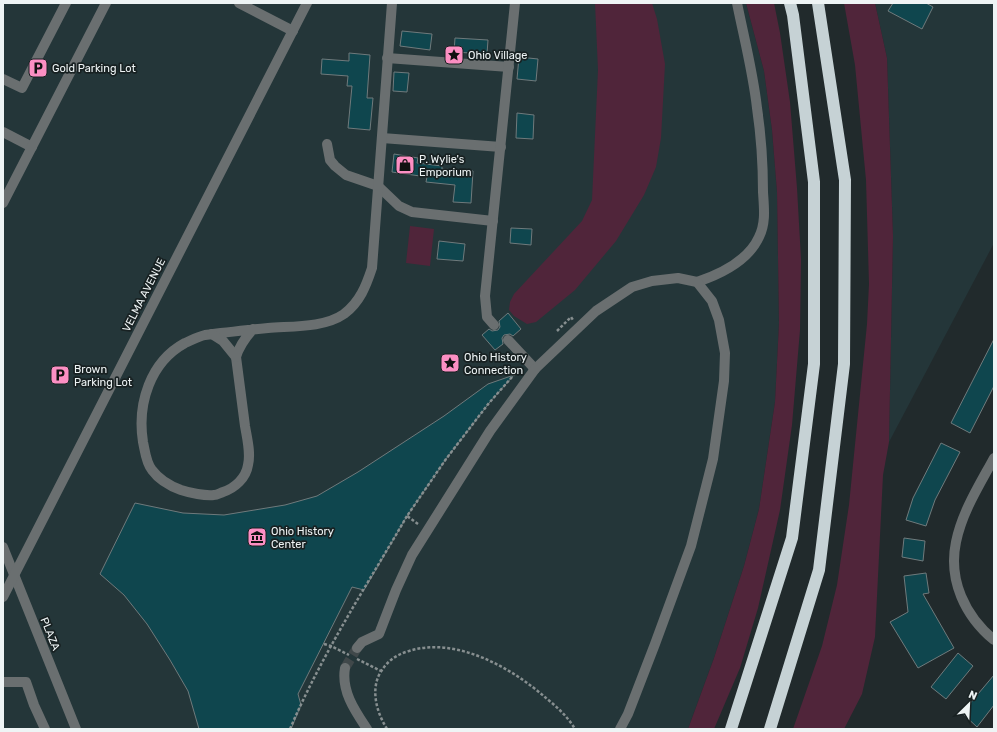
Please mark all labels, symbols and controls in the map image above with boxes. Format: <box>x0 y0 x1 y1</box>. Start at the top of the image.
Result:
place icon: Ohio Village <box>443 44 465 66</box>
place label: Ohio Village <box>468 49 528 62</box>
parking icon: Gold Parking Lot <box>27 57 49 79</box>
place label: Gold Parking Lot <box>52 62 137 75</box>
place label: P. Wylie's Emporium <box>419 153 472 179</box>
shop icon: P. Wylie's Emporium <box>394 154 416 176</box>
street label: VELMA AVENUE <box>120 256 168 334</box>
place label: Ohio History Connection <box>464 351 527 377</box>
place icon: Ohio History Connection <box>439 352 461 374</box>
place label: Brown Parking Lot <box>74 363 133 389</box>
parking icon: Brown Parking Lot <box>49 364 71 386</box>
place label: Ohio History Center <box>271 525 334 551</box>
museum icon: Ohio History Center <box>246 526 268 548</box>
street label: PLAZA <box>37 616 63 653</box>
north arrow <box>949 684 989 724</box>
text: N <box>967 688 979 703</box>

